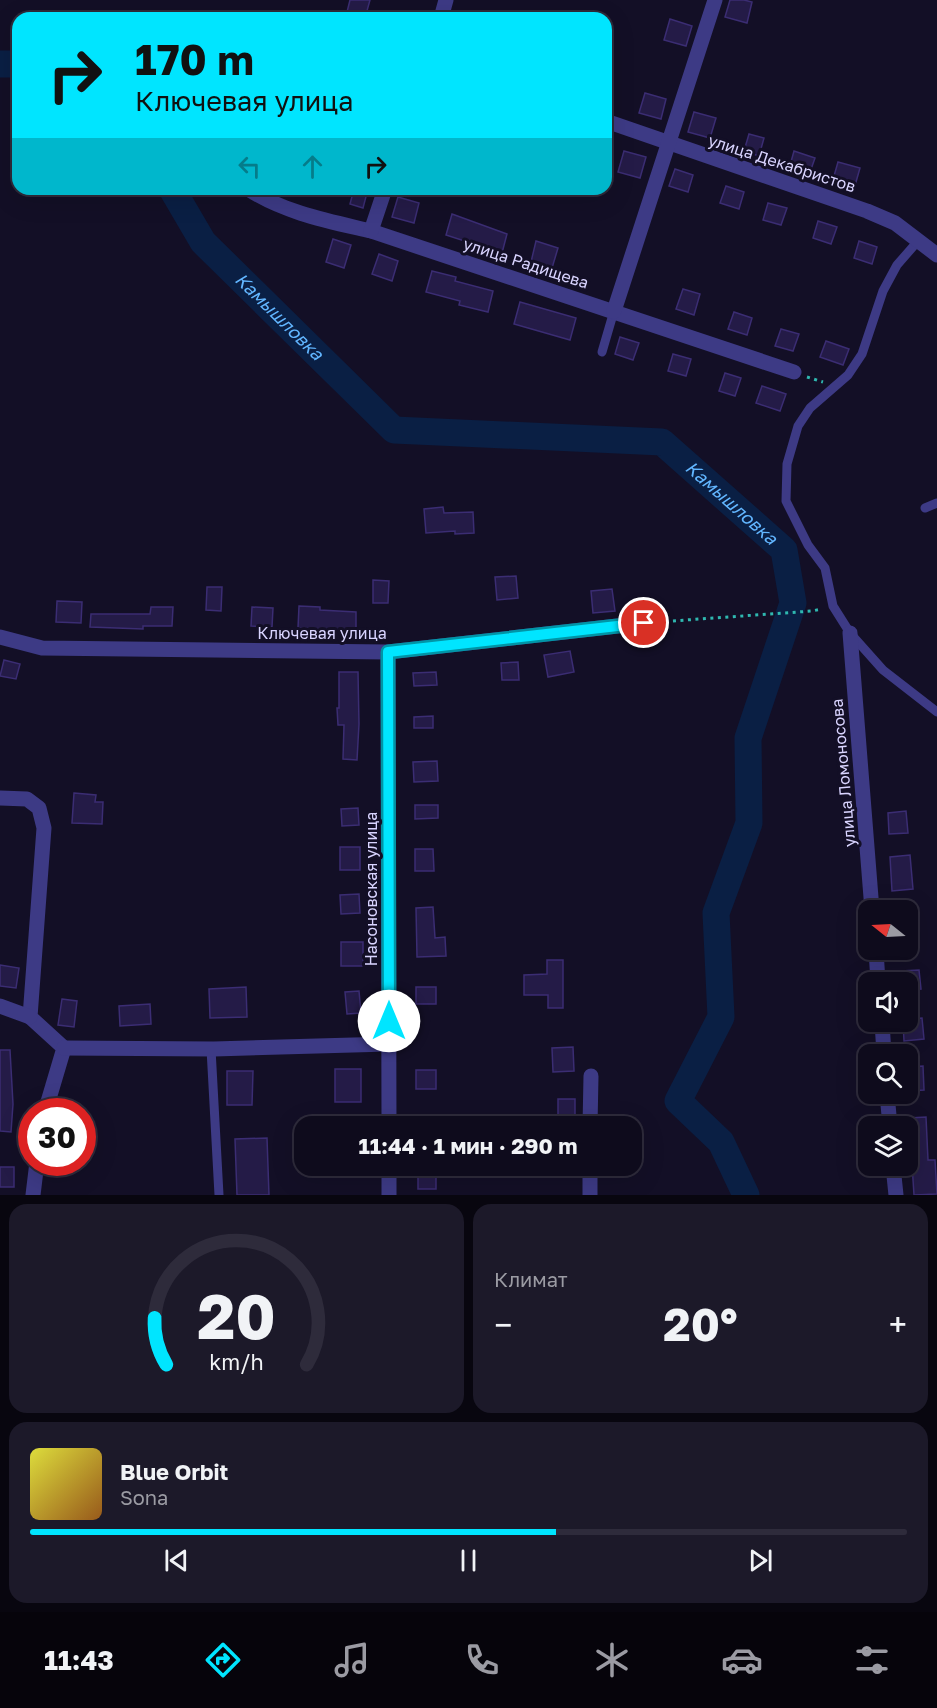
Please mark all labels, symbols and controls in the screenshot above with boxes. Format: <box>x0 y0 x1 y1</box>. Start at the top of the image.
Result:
text: 170 m <box>135 34 254 84</box>
icon: right <box>36 36 114 114</box>
text: Ключевая улица <box>135 85 354 117</box>
street label: улица Декабристов <box>706 130 858 196</box>
icon: left <box>233 150 266 183</box>
icon: ahead <box>296 150 329 183</box>
icon: right <box>359 150 392 183</box>
street label: улица Радищева <box>461 233 591 293</box>
water label: Камышловка <box>231 268 329 365</box>
water label: Камышловка <box>681 456 783 549</box>
pin <box>618 597 669 648</box>
icon: arrive <box>627 606 660 639</box>
street label: Ключевая улица <box>257 623 387 643</box>
street label: улица Ломоносова <box>827 698 859 848</box>
street label: Насоновская улица <box>361 812 381 966</box>
north arrow <box>858 900 918 960</box>
map controls <box>858 900 918 1176</box>
button: sound <box>858 972 918 1032</box>
position arrow <box>357 989 421 1053</box>
button: search <box>858 1044 918 1104</box>
speed limit sign: 30 <box>18 1098 96 1176</box>
button: layers <box>858 1116 918 1176</box>
text: 11:44 · 1 мин · 290 m <box>358 1132 578 1159</box>
text: Климат <box>494 1267 568 1291</box>
text: 20 <box>197 1278 276 1353</box>
text: 20° <box>663 1297 738 1351</box>
text: − <box>494 1305 512 1344</box>
text: + <box>889 1305 907 1344</box>
text: km/h <box>209 1350 264 1376</box>
text: Blue Orbit <box>120 1458 228 1485</box>
text: Sona <box>120 1485 168 1509</box>
icon: previous <box>160 1544 193 1577</box>
icon: pause <box>452 1544 485 1577</box>
icon: next <box>744 1544 777 1577</box>
icon: directions <box>202 1639 244 1681</box>
icon: music <box>331 1639 373 1681</box>
icon: phone <box>461 1639 503 1681</box>
icon: climate <box>591 1639 633 1681</box>
icon: car <box>721 1639 763 1681</box>
icon: filters <box>851 1639 893 1681</box>
text: 11:43 <box>44 1644 114 1676</box>

